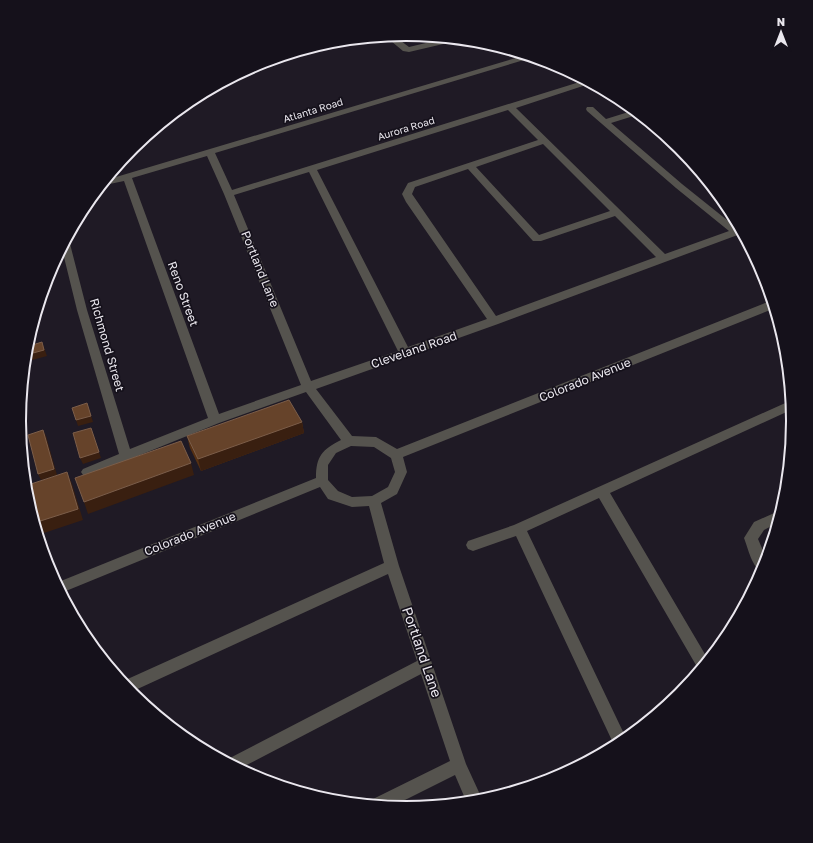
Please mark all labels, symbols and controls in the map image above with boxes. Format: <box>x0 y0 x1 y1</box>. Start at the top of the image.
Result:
north arrow <box>761 12 801 52</box>
text: N <box>777 15 785 28</box>
street label: Atlanta Road <box>282 95 344 125</box>
street label: Aurora Road <box>376 114 436 142</box>
street label: Portland Lane <box>238 228 283 309</box>
street label: Reno Street <box>165 259 202 329</box>
street label: Richmond Street <box>87 296 128 393</box>
street label: Cleveland Road <box>369 328 459 371</box>
street label: Colorado Avenue <box>537 354 633 405</box>
street label: Colorado Avenue <box>142 508 238 559</box>
street label: Portland Lane <box>399 604 446 699</box>

